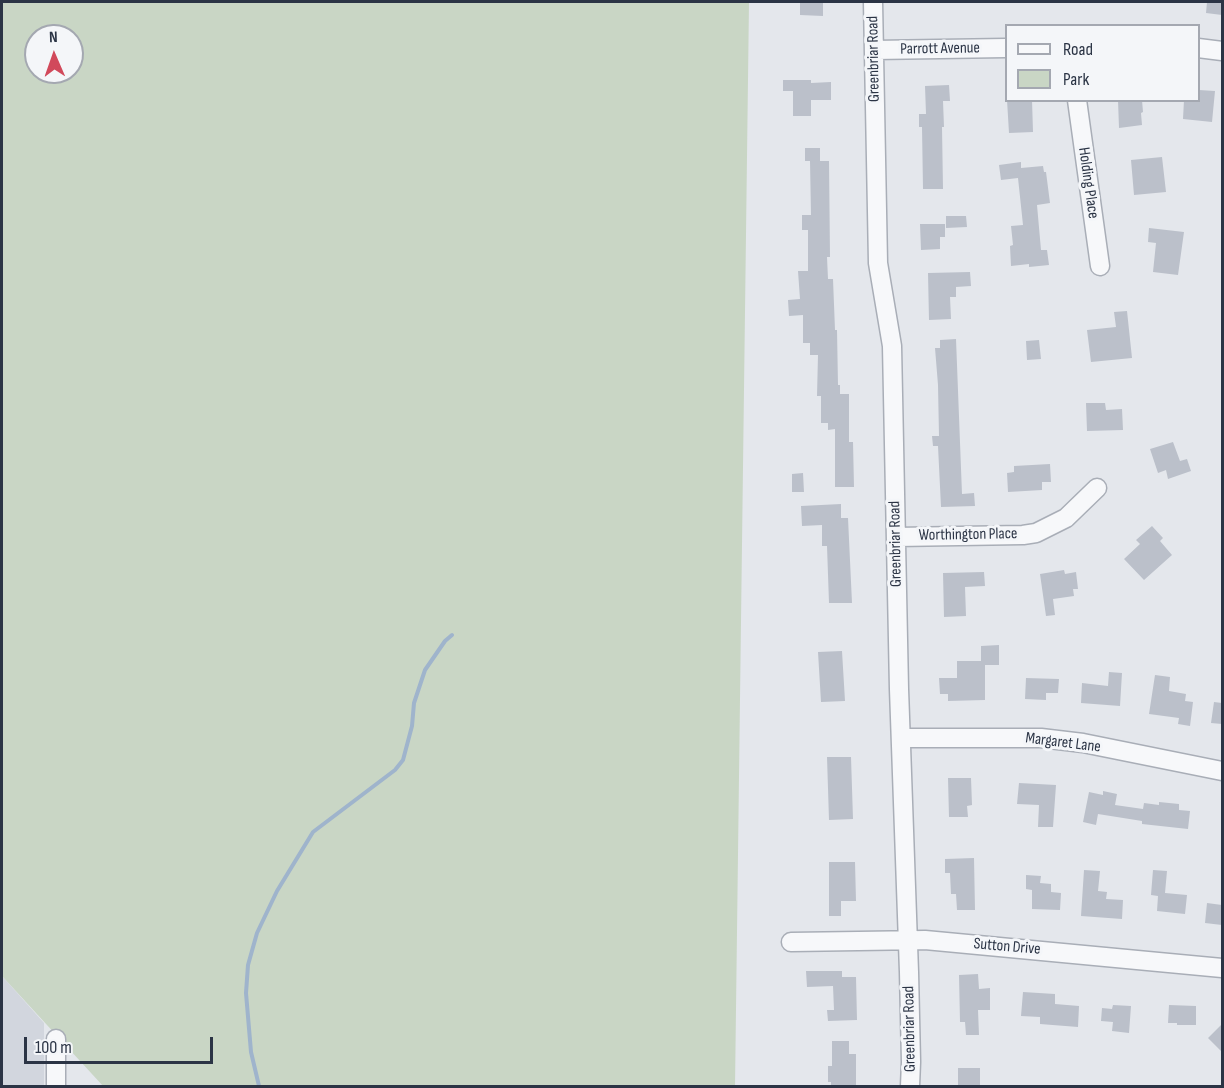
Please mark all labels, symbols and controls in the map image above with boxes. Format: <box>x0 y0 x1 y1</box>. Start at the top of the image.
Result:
street label: Greenbriar Road <box>864 16 884 102</box>
north arrow <box>24 24 84 84</box>
legend <box>1005 24 1200 102</box>
text: N <box>49 28 58 47</box>
street label: Parrott Avenue <box>900 39 980 59</box>
text: Road <box>1063 39 1093 60</box>
text: Park <box>1063 69 1089 90</box>
street label: Holding Place <box>1073 146 1103 220</box>
street label: Greenbriar Road <box>886 501 906 587</box>
street label: Worthington Place <box>918 525 1018 545</box>
street label: Margaret Lane <box>1024 729 1102 757</box>
street label: Sutton Drive <box>973 935 1041 959</box>
street label: Greenbriar Road <box>900 986 920 1072</box>
scale bar <box>27 1025 216 1063</box>
text: 100 m <box>35 1037 72 1058</box>

